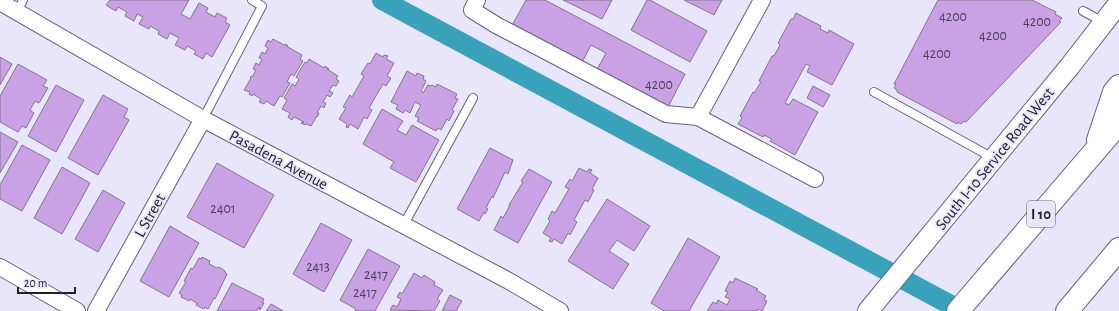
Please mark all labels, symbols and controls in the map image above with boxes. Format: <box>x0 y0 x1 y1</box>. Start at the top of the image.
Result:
house number: 4200 <box>939 10 967 24</box>
house number: 4200 <box>1023 15 1051 29</box>
house number: 4200 <box>979 29 1007 43</box>
house number: 4200 <box>923 47 951 61</box>
house number: 4200 <box>645 78 673 92</box>
street label: South I-10 Service Road West <box>933 84 1057 233</box>
street label: Pasadena Avenue <box>227 127 330 193</box>
street label: L Street <box>131 191 168 240</box>
road number: I 10 <box>1027 201 1055 227</box>
house number: 2401 <box>210 202 236 216</box>
house number: 2413 <box>306 260 330 274</box>
house number: 2417 <box>364 268 388 282</box>
scale bar <box>18 269 75 295</box>
text: 20 m <box>24 277 47 289</box>
house number: 2417 <box>353 286 377 300</box>

